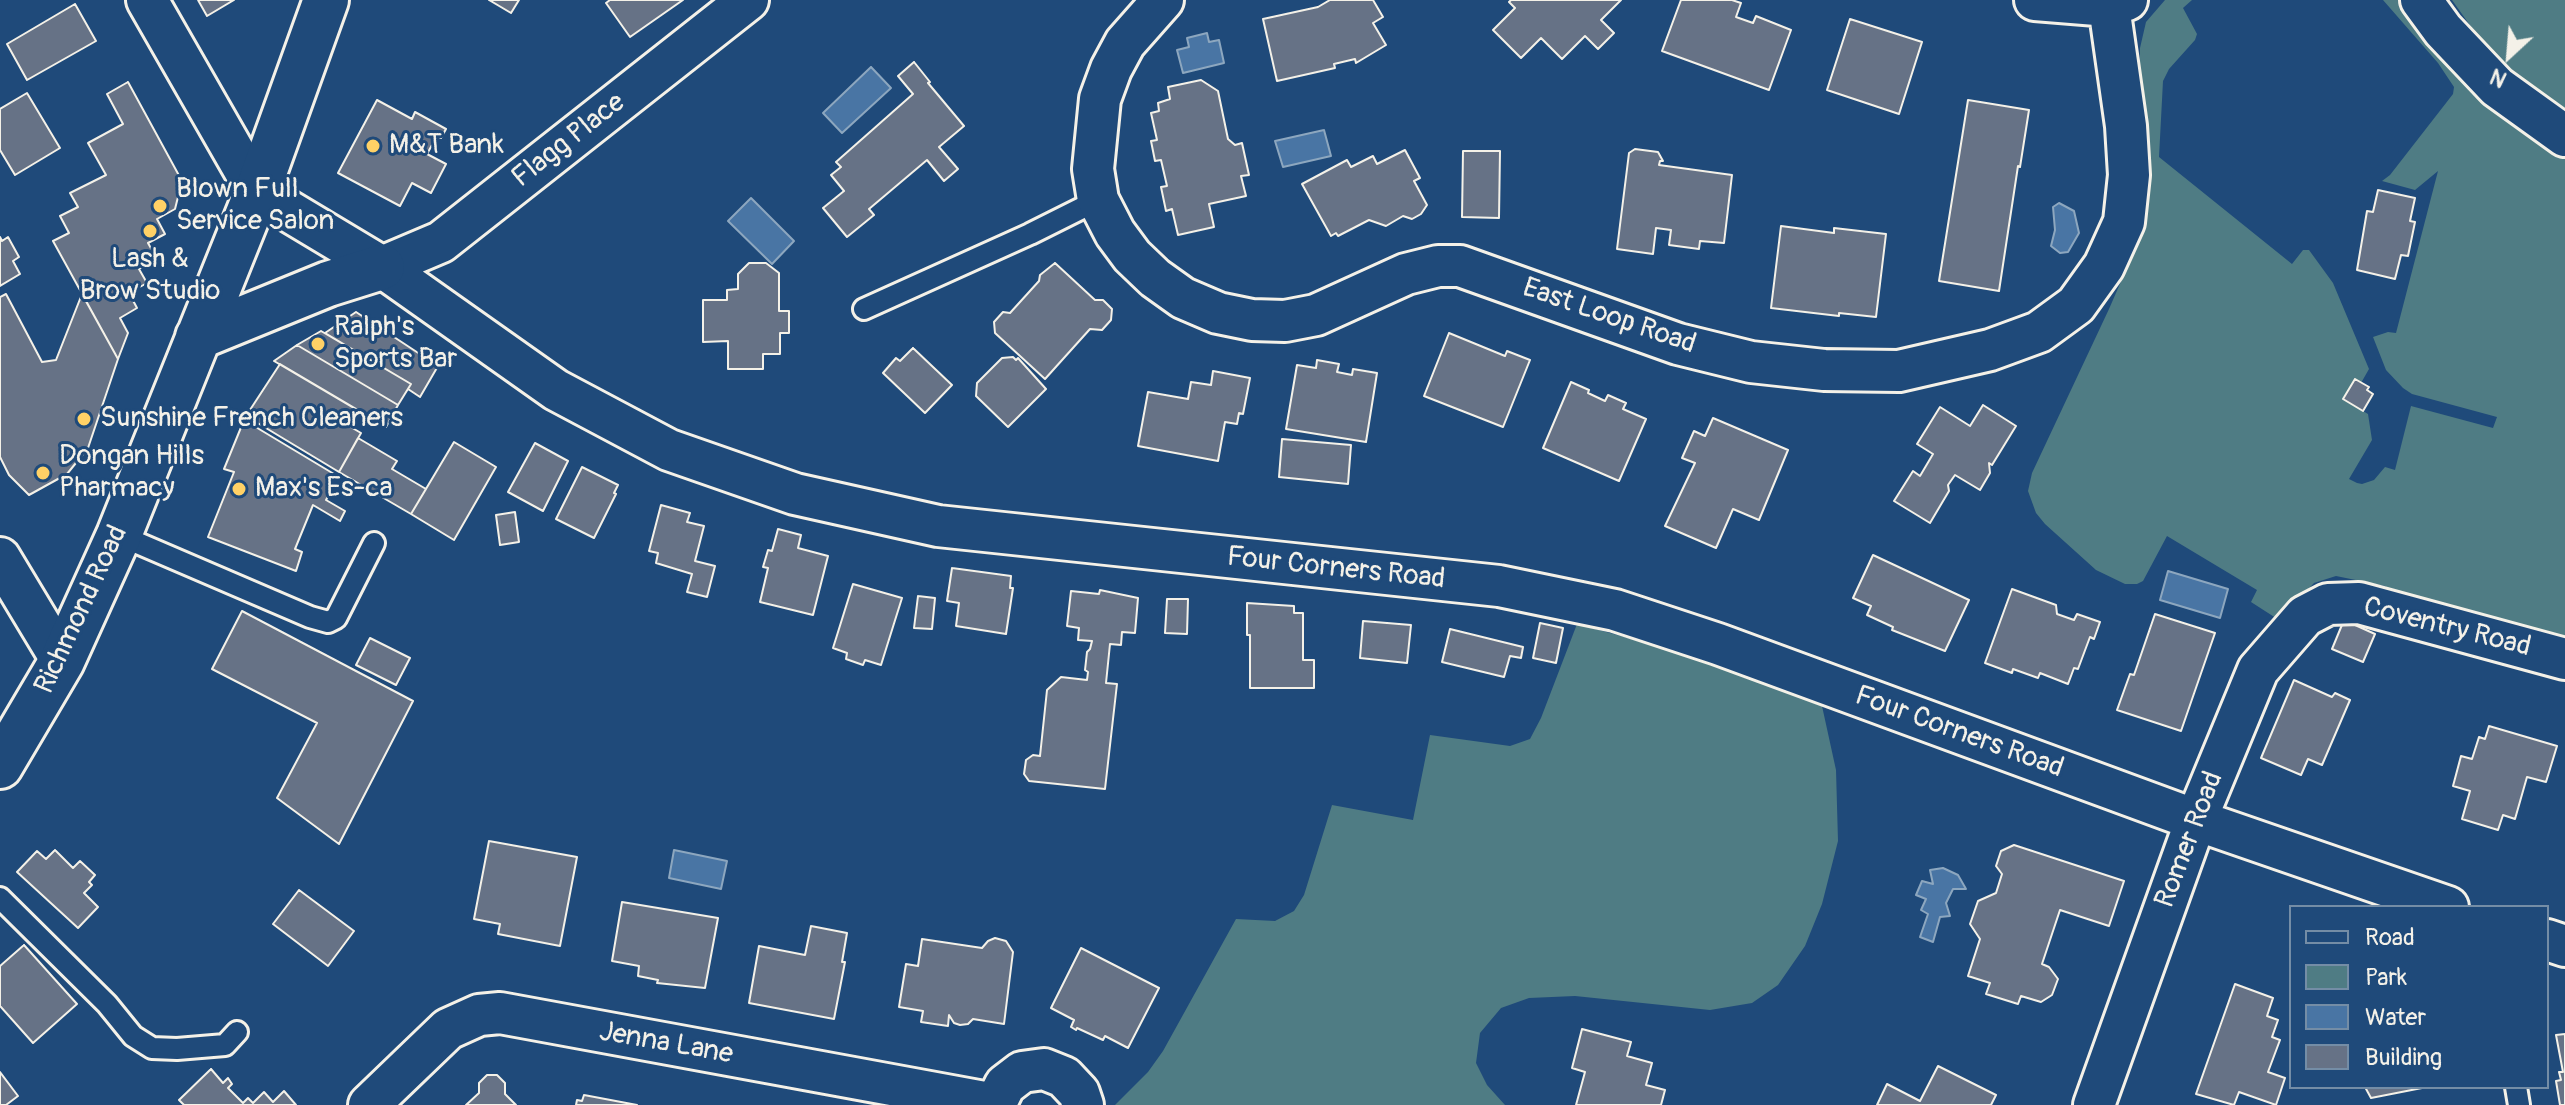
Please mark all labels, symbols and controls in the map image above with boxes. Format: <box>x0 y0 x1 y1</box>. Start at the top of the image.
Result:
north arrow <box>2469 16 2549 96</box>
text: N <box>2486 62 2511 93</box>
street label: Flagg Place <box>506 87 632 195</box>
place label: M&T Bank <box>389 129 504 163</box>
marker: M&T Bank <box>364 137 382 155</box>
place label: Blown Full Service Salon <box>176 173 334 239</box>
marker: Blown Full Service Salon <box>151 197 169 215</box>
marker: Lash & Brow Studio <box>141 222 159 240</box>
place label: Lash & Brow Studio <box>80 243 220 309</box>
street label: East Loop Road <box>1518 272 1700 362</box>
place label: Ralph's Sports Bar <box>334 311 457 377</box>
marker: Ralph's Sports Bar <box>309 335 327 353</box>
place label: Sunshine French Cleaners <box>100 402 403 436</box>
marker: Sunshine French Cleaners <box>75 410 93 428</box>
place label: Dongan Hills Pharmacy <box>59 440 204 506</box>
marker: Dongan Hills Pharmacy <box>34 464 52 482</box>
place label: Max's Es-ca <box>255 472 393 506</box>
marker: Max's Es-ca <box>230 480 248 498</box>
street label: Richmond Road <box>28 521 136 699</box>
street label: Four Corners Road <box>1225 541 1447 597</box>
street label: Coventry Road <box>2360 591 2534 665</box>
street label: Four Corners Road <box>1850 680 2068 786</box>
street label: Romer Road <box>2149 767 2231 913</box>
legend <box>2289 905 2549 1089</box>
text: Road <box>2365 923 2415 952</box>
text: Park <box>2365 963 2407 992</box>
text: Water <box>2365 1003 2426 1032</box>
street label: Jenna Lane <box>597 1016 735 1072</box>
text: Building <box>2365 1043 2442 1072</box>

